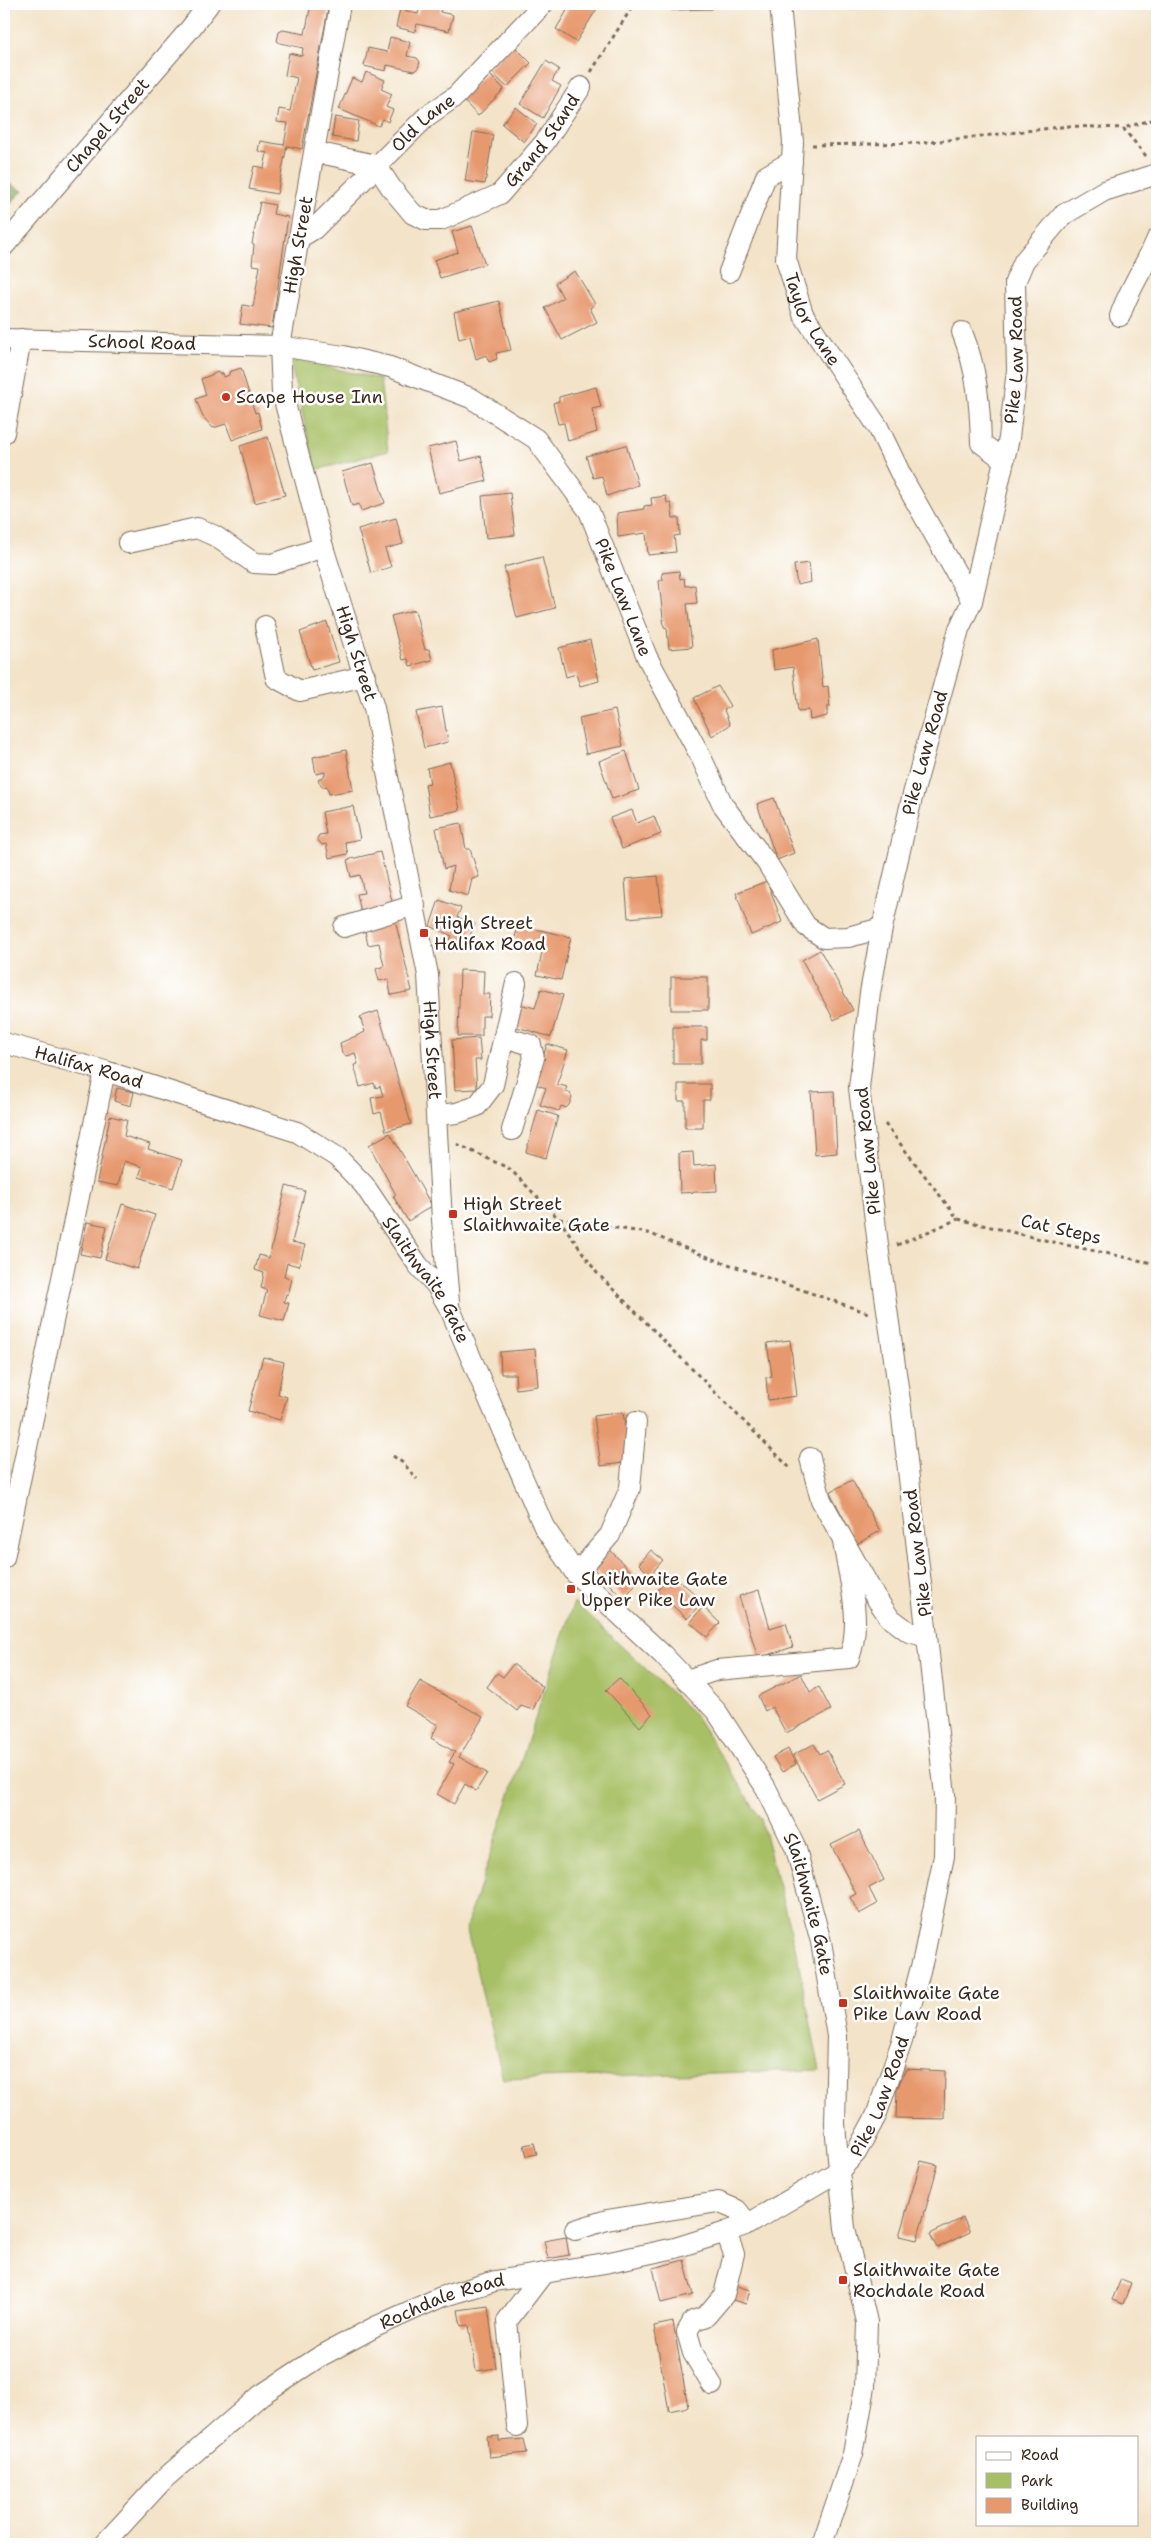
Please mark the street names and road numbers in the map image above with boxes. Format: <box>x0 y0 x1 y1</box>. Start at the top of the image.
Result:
street label: Chapel Street <box>60 73 155 178</box>
street label: Old Lane <box>386 88 460 157</box>
street label: Grand Stand <box>499 89 585 192</box>
street label: High Street <box>278 194 318 296</box>
street label: Taylor Lane <box>779 270 846 371</box>
street label: Pike Law Road <box>999 295 1029 425</box>
street label: School Road <box>88 329 196 356</box>
street label: Pike Law Lane <box>589 535 658 660</box>
street label: High Street <box>330 602 383 704</box>
street label: Pike Law Road <box>896 688 953 818</box>
street label: High Street <box>417 1000 447 1100</box>
street label: Halifax Road <box>32 1040 146 1094</box>
street label: Pike Law Road <box>849 1086 887 1216</box>
street label: Cat Steps <box>1018 1208 1104 1250</box>
street label: Slaithwaite Gate <box>377 1212 475 1347</box>
street label: Pike Law Road <box>898 1488 938 1618</box>
street label: Slaithwaite Gate <box>778 1828 838 1977</box>
street label: Pike Law Road <box>844 2033 915 2161</box>
street label: Rochdale Road <box>376 2268 506 2335</box>

